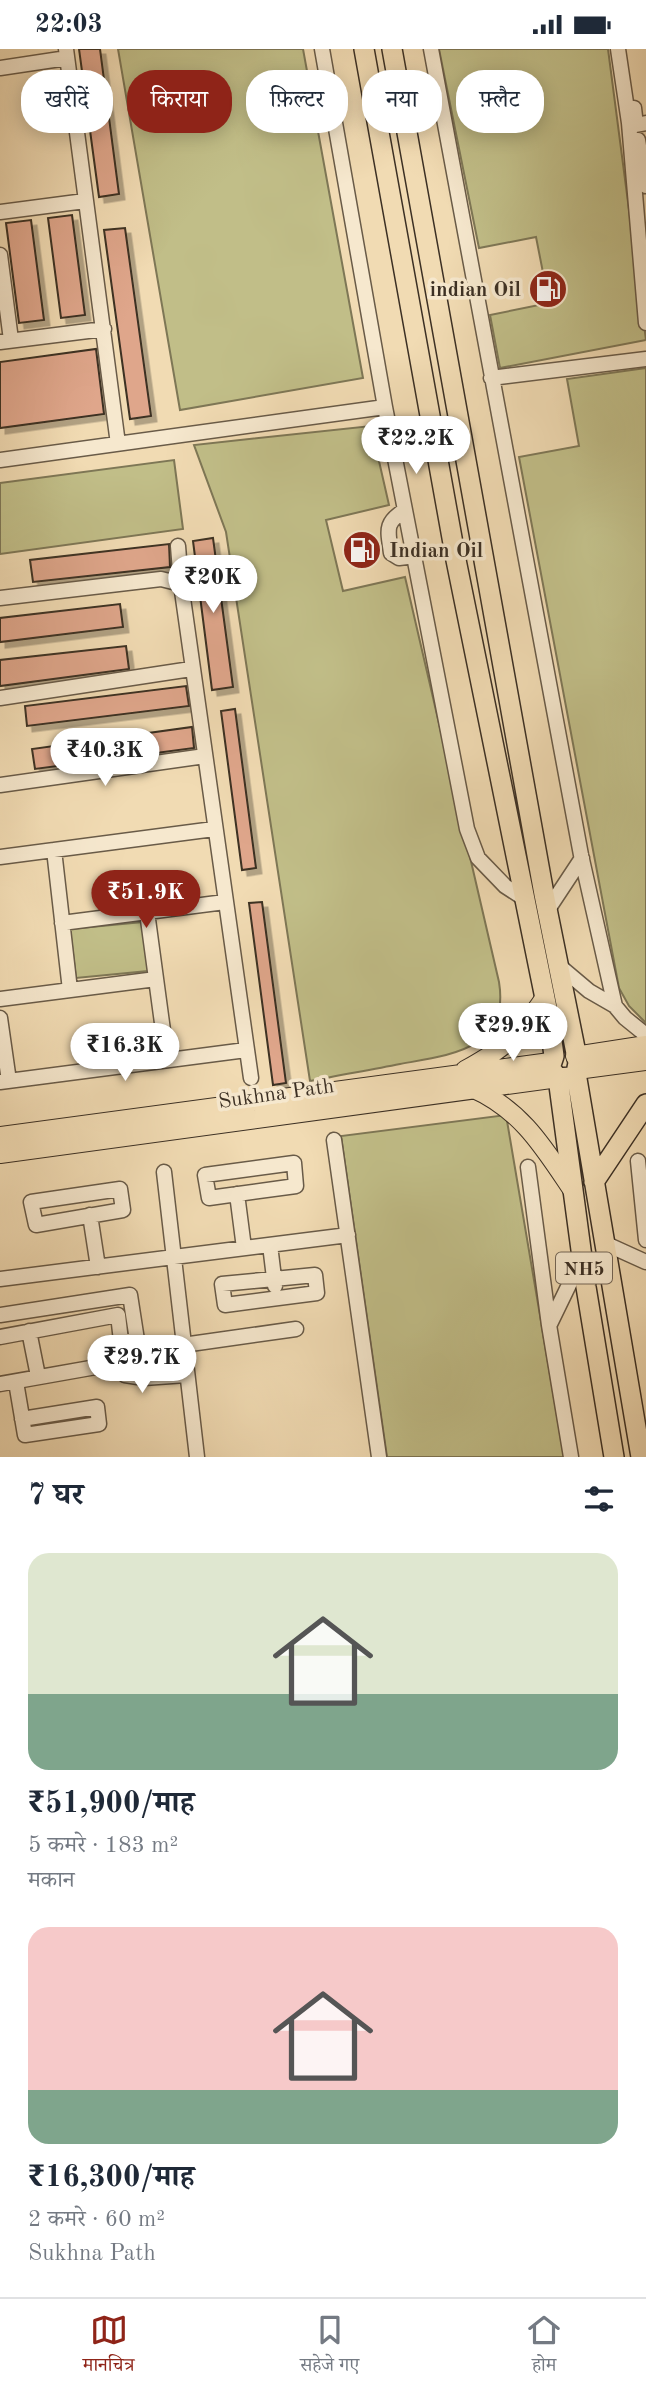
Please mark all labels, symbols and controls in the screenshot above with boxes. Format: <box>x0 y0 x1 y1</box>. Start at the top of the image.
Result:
text: 22:03 <box>35 12 103 38</box>
chip: खरीदें <box>21 70 113 133</box>
chip: किराया <box>127 70 232 133</box>
chip: फ़िल्टर <box>246 70 348 133</box>
chip: नया <box>362 70 442 133</box>
chip: फ़्लैट <box>456 70 544 133</box>
fuel station icon: indian Oil <box>527 268 569 310</box>
place label: indian Oil <box>430 280 521 301</box>
pin: ₹22.2K <box>359 417 473 476</box>
text: ₹22.2K <box>377 427 455 450</box>
fuel station icon: Indian Oil <box>341 529 383 571</box>
place label: Indian Oil <box>389 541 483 562</box>
pin: ₹20K <box>172 555 254 615</box>
text: ₹20K <box>184 566 242 589</box>
pin: ₹40.3K <box>48 729 162 788</box>
text: ₹40.3K <box>66 739 144 762</box>
pin: ₹51.9K <box>89 871 203 930</box>
text: ₹51.9K <box>107 881 185 904</box>
pin: ₹29.9K <box>456 1003 570 1063</box>
text: ₹29.9K <box>474 1014 552 1037</box>
pin: ₹16.3K <box>68 1023 182 1083</box>
text: ₹16.3K <box>86 1034 164 1057</box>
street label: Sukhna Path <box>217 1076 335 1113</box>
road number: NH5 <box>556 1253 612 1283</box>
pin: ₹29.7K <box>85 1335 199 1395</box>
text: ₹29.7K <box>103 1346 181 1369</box>
icon: filters <box>580 1480 618 1518</box>
text: 7 घर <box>28 1481 84 1511</box>
icon: home <box>260 1598 386 1724</box>
text: ₹51,900/माह <box>28 1789 194 1819</box>
text: 5 कमरे · 183 m² <box>28 1834 178 1857</box>
text: मकान <box>28 1869 75 1892</box>
icon: home <box>260 1973 386 2099</box>
text: ₹16,300/माह <box>28 2163 194 2193</box>
text: 2 कमरे · 60 m² <box>28 2208 165 2231</box>
text: Sukhna Path <box>28 2242 156 2265</box>
tab: मानचित्र <box>83 2311 134 2383</box>
tab: सहेजे गए <box>300 2311 359 2383</box>
tab: होम <box>525 2311 563 2383</box>

